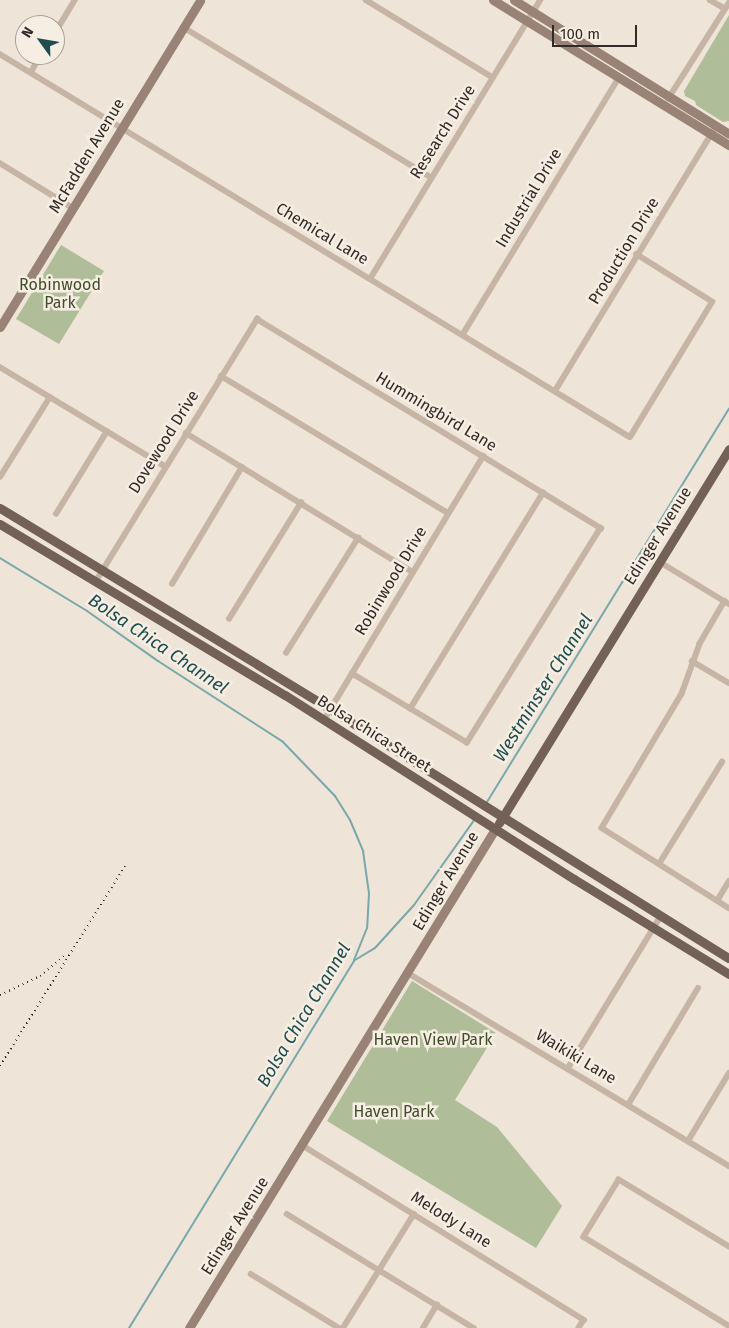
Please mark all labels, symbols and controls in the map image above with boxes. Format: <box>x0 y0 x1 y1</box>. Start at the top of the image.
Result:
north arrow <box>15 15 65 65</box>
scale bar <box>554 15 639 47</box>
text: N <box>18 24 37 41</box>
text: 100 m <box>560 25 600 43</box>
street label: Research Drive <box>406 81 480 183</box>
street label: McFadden Avenue <box>45 95 129 217</box>
street label: Industrial Drive <box>492 145 566 251</box>
street label: Production Drive <box>585 194 663 308</box>
street label: Chemical Lane <box>272 199 372 269</box>
park label: Robinwood Park <box>19 275 101 313</box>
street label: Hummingbird Lane <box>372 368 500 456</box>
street label: Dovewood Drive <box>125 387 203 497</box>
street label: Edinger Avenue <box>620 483 696 589</box>
street label: Robinwood Drive <box>351 523 431 639</box>
water label: Bolsa Chica Channel <box>84 589 232 699</box>
water label: Westminster Channel <box>489 610 597 766</box>
street label: Bolsa Chica Street <box>314 691 434 777</box>
street label: Edinger Avenue <box>409 828 483 934</box>
water label: Bolsa Chica Channel <box>253 939 355 1091</box>
street label: Waikiki Lane <box>532 1026 620 1088</box>
park label: Haven View Park <box>374 1030 492 1050</box>
park label: Haven Park <box>354 1102 434 1122</box>
street label: Edinger Avenue <box>197 1173 273 1279</box>
street label: Melody Lane <box>407 1188 495 1252</box>

